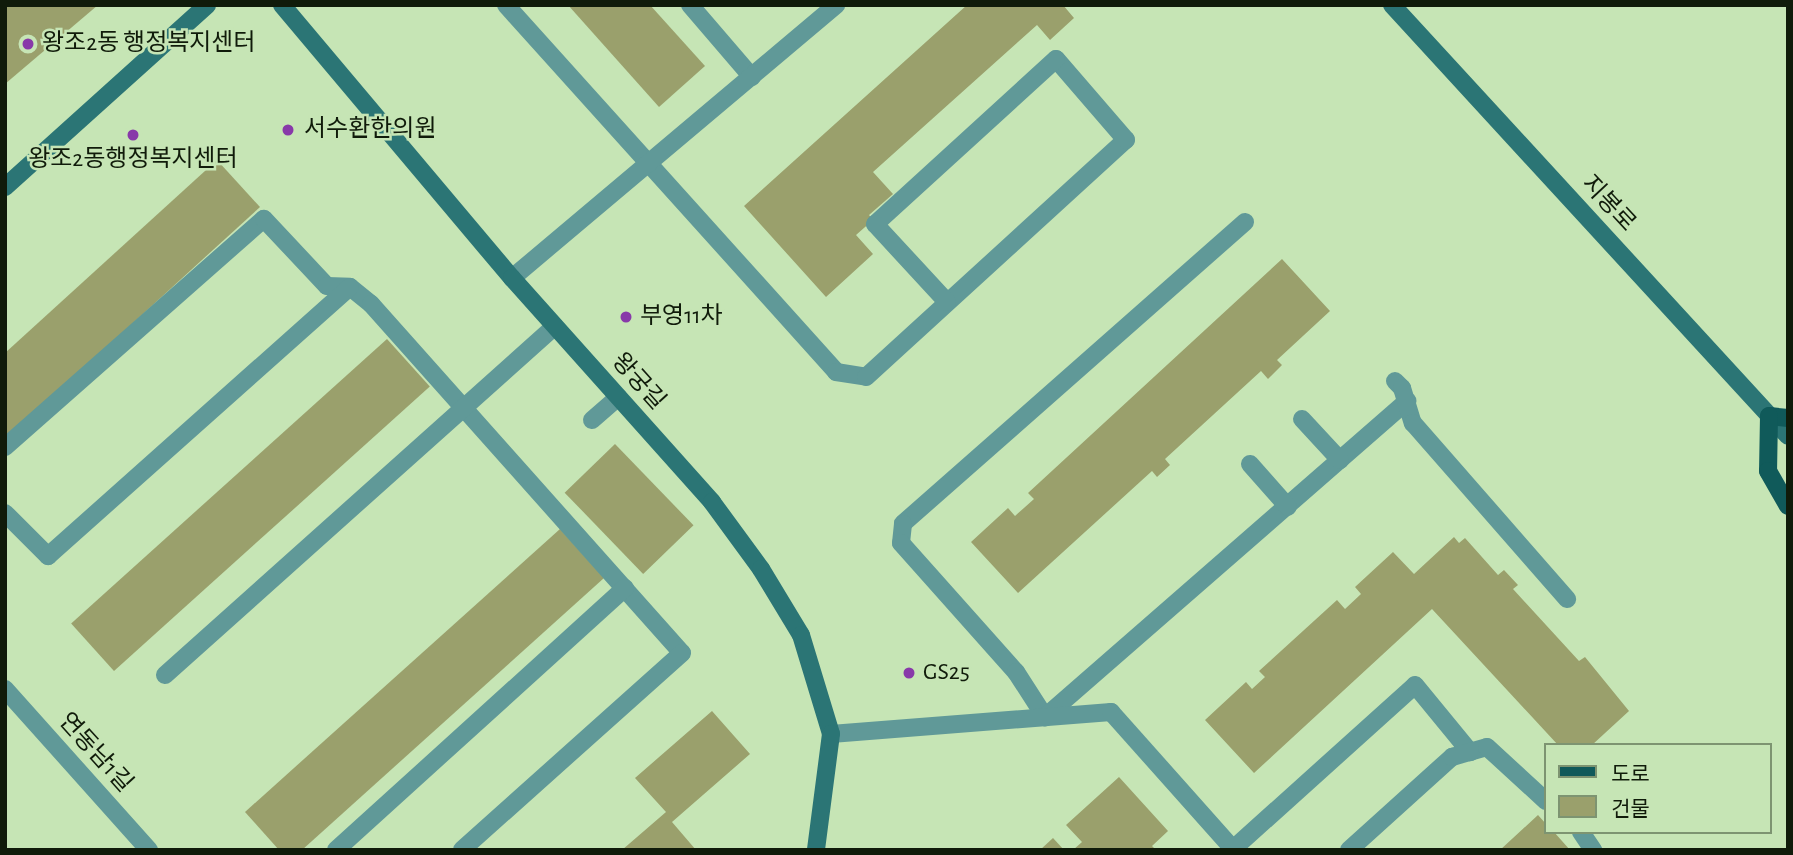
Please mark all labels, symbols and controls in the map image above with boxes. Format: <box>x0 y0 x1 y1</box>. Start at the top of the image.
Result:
place label: 왕조2동 행정복지센터 <box>42 30 256 58</box>
marker: 왕조2동 행정복지센터 <box>20 36 36 52</box>
place label: 서수환한의원 <box>304 116 436 144</box>
marker: 서수환한의원 <box>278 120 298 140</box>
marker: 왕조2동행정복지센터 <box>125 127 141 143</box>
place label: 왕조2동행정복지센터 <box>28 146 238 174</box>
street label: 지봉로 <box>1575 170 1641 238</box>
place label: 부영11차 <box>640 303 723 331</box>
marker: 부영11차 <box>618 309 634 325</box>
street label: 왕궁길 <box>605 348 671 416</box>
place label: GS25 <box>923 659 970 687</box>
marker: GS25 <box>901 665 917 681</box>
street label: 연동남1길 <box>52 707 138 799</box>
legend <box>1545 743 1772 834</box>
text: 도로 <box>1611 764 1650 785</box>
text: 건물 <box>1611 799 1650 820</box>

